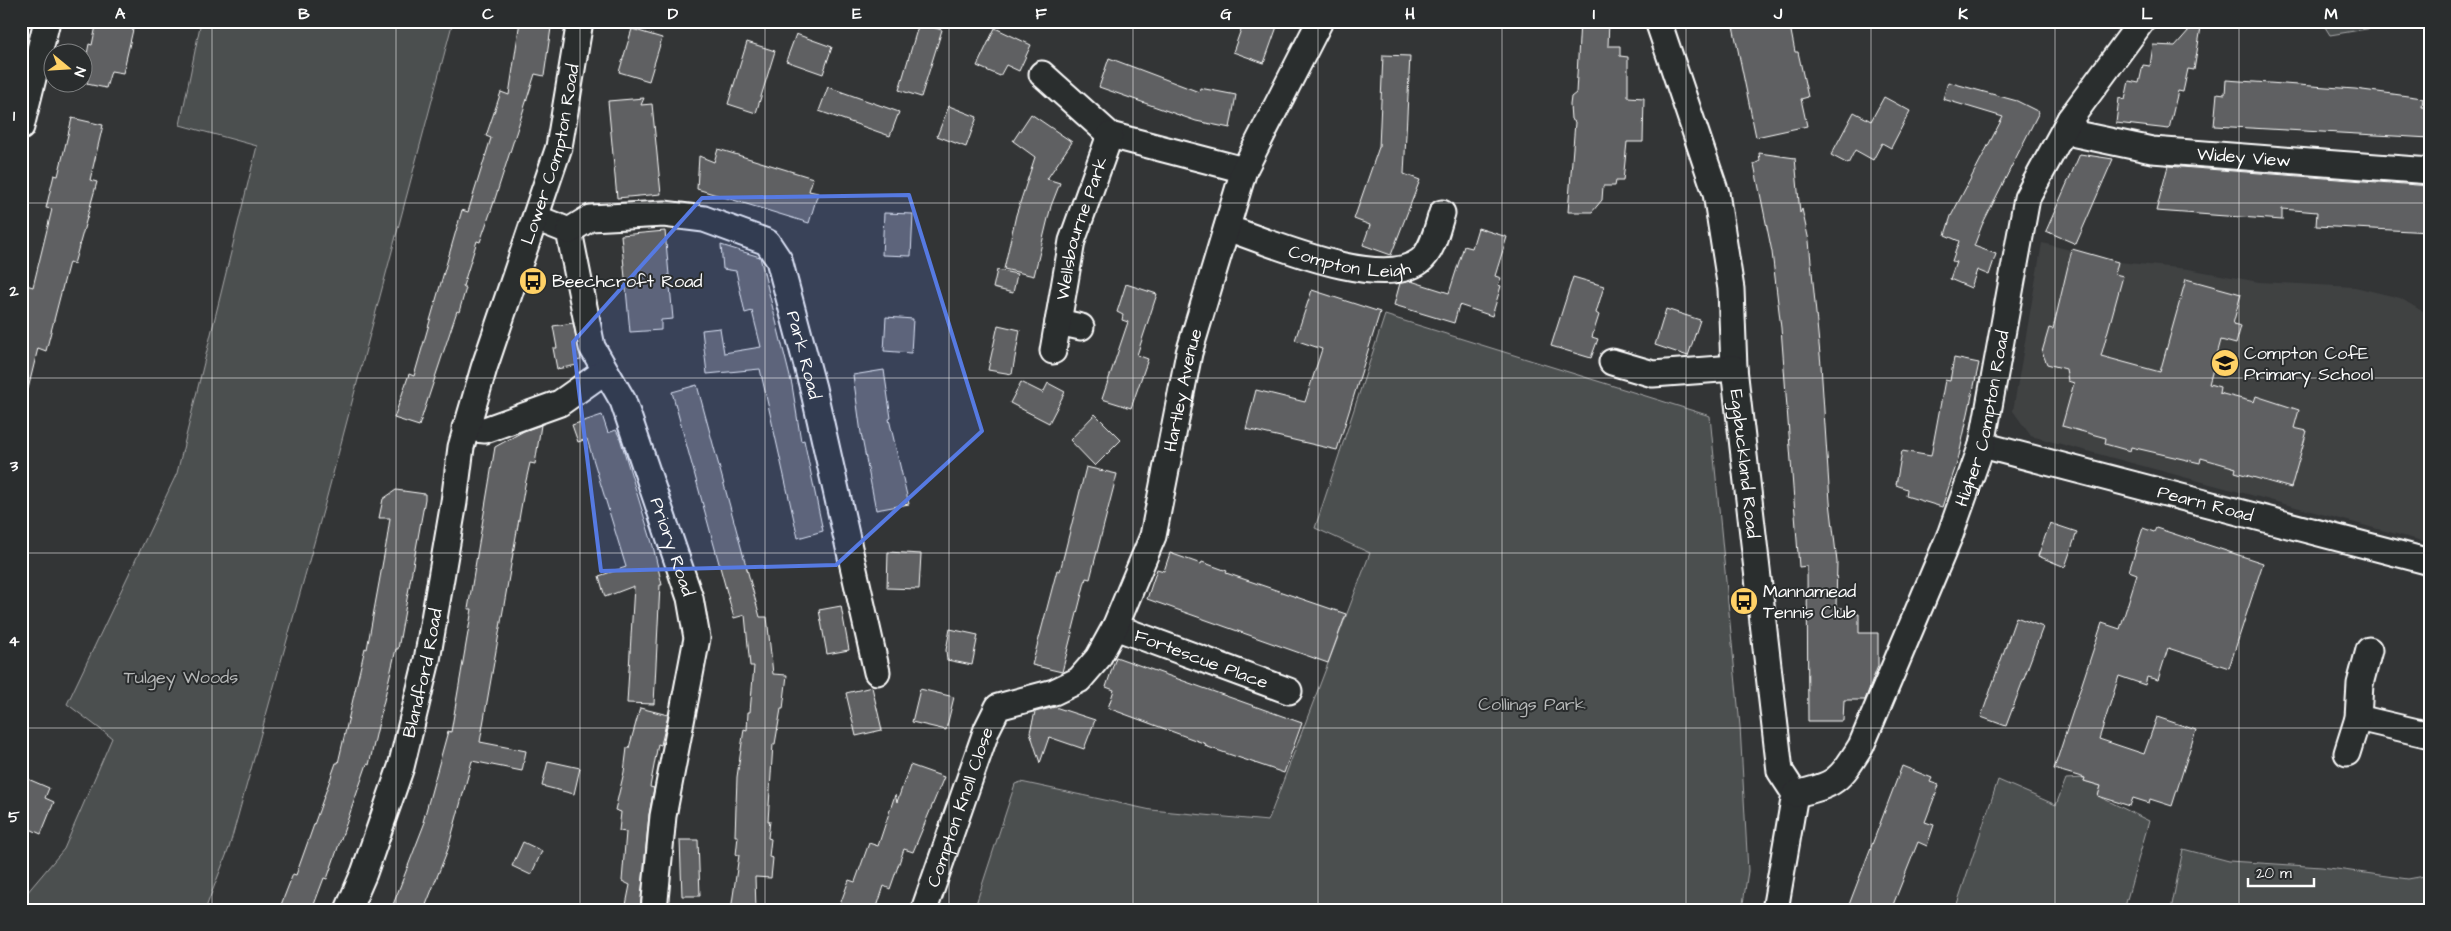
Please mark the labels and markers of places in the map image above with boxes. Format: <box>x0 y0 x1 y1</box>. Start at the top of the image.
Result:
bus stop icon: Beechcroft Road <box>518 266 548 296</box>
place label: Beechcroft Road <box>552 269 703 294</box>
place label: Compton CofE Primary School <box>2244 341 2373 388</box>
school or university icon: Compton CofE Primary School <box>2210 348 2240 378</box>
place label: Mannamead Tennis Club <box>1763 579 1856 625</box>
bus stop icon: Mannamead Tennis Club <box>1729 586 1759 616</box>

